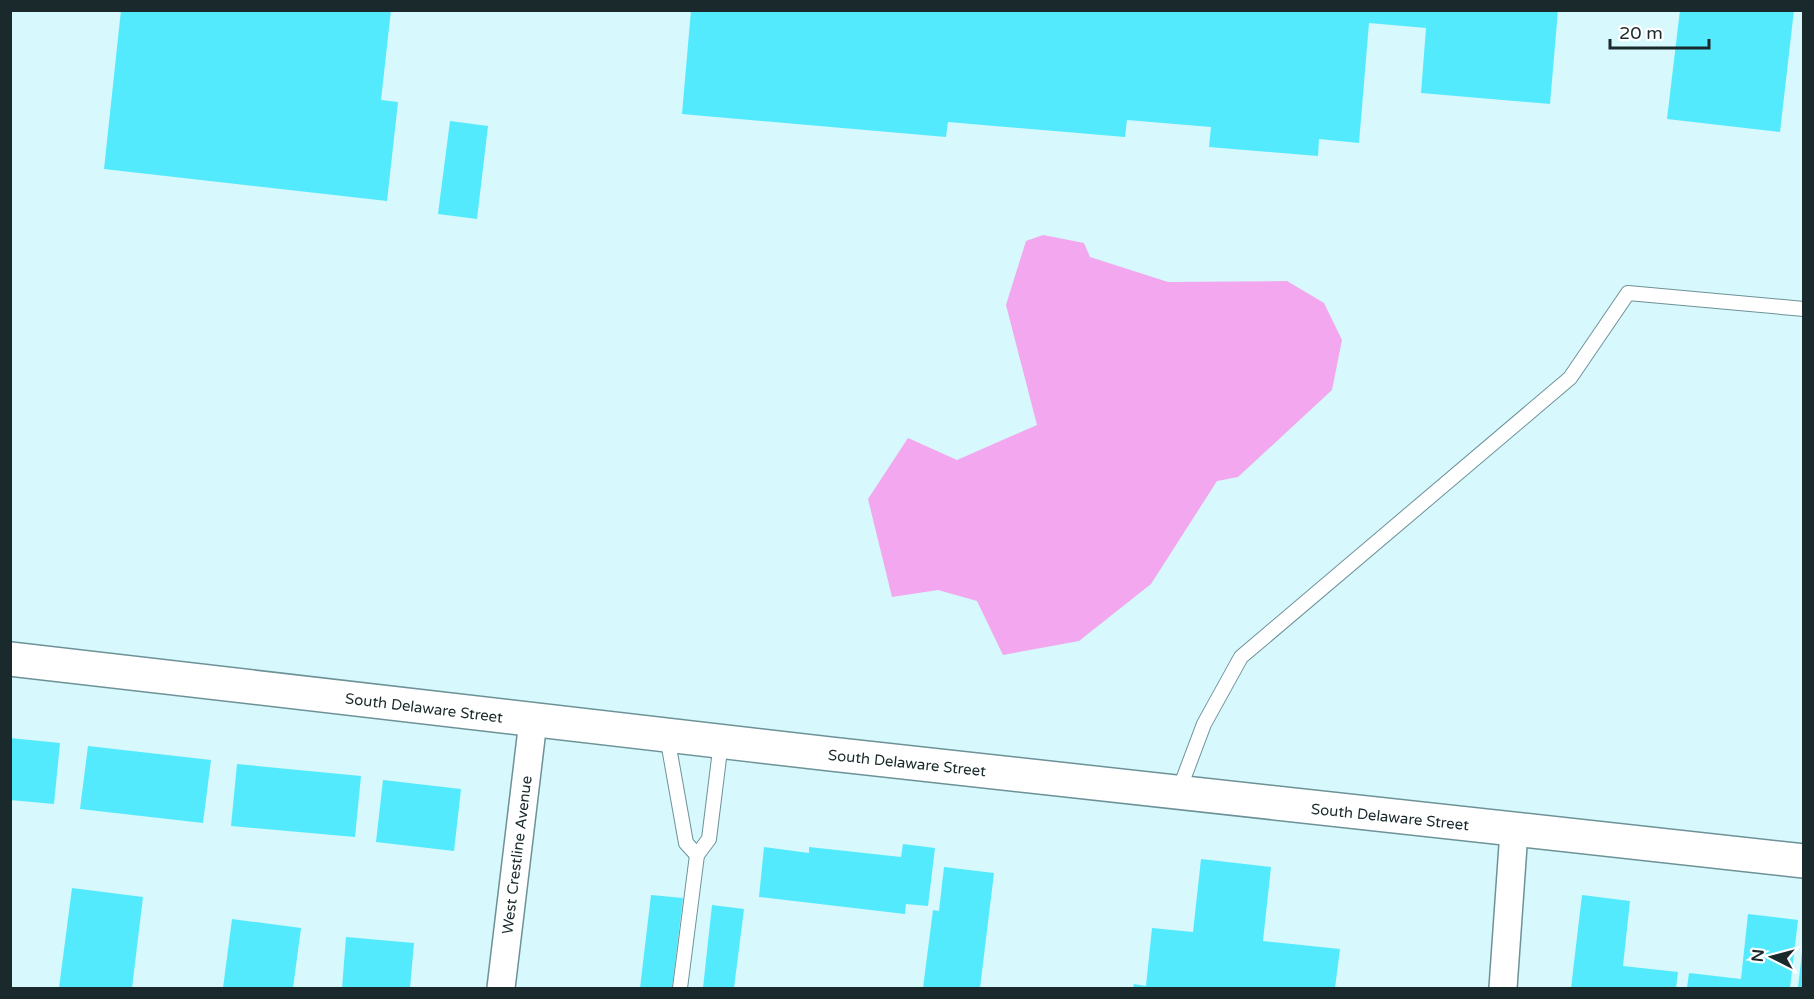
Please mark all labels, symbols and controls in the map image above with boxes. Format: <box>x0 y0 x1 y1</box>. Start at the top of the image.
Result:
scale bar <box>1610 12 1709 50</box>
text: 20 m <box>1619 22 1663 44</box>
street label: South Delaware Street <box>344 689 504 727</box>
street label: South Delaware Street <box>827 746 987 780</box>
street label: West Crestline Avenue <box>498 775 536 935</box>
street label: South Delaware Street <box>1310 800 1470 834</box>
north arrow <box>1742 927 1802 987</box>
text: N <box>1747 948 1769 963</box>

